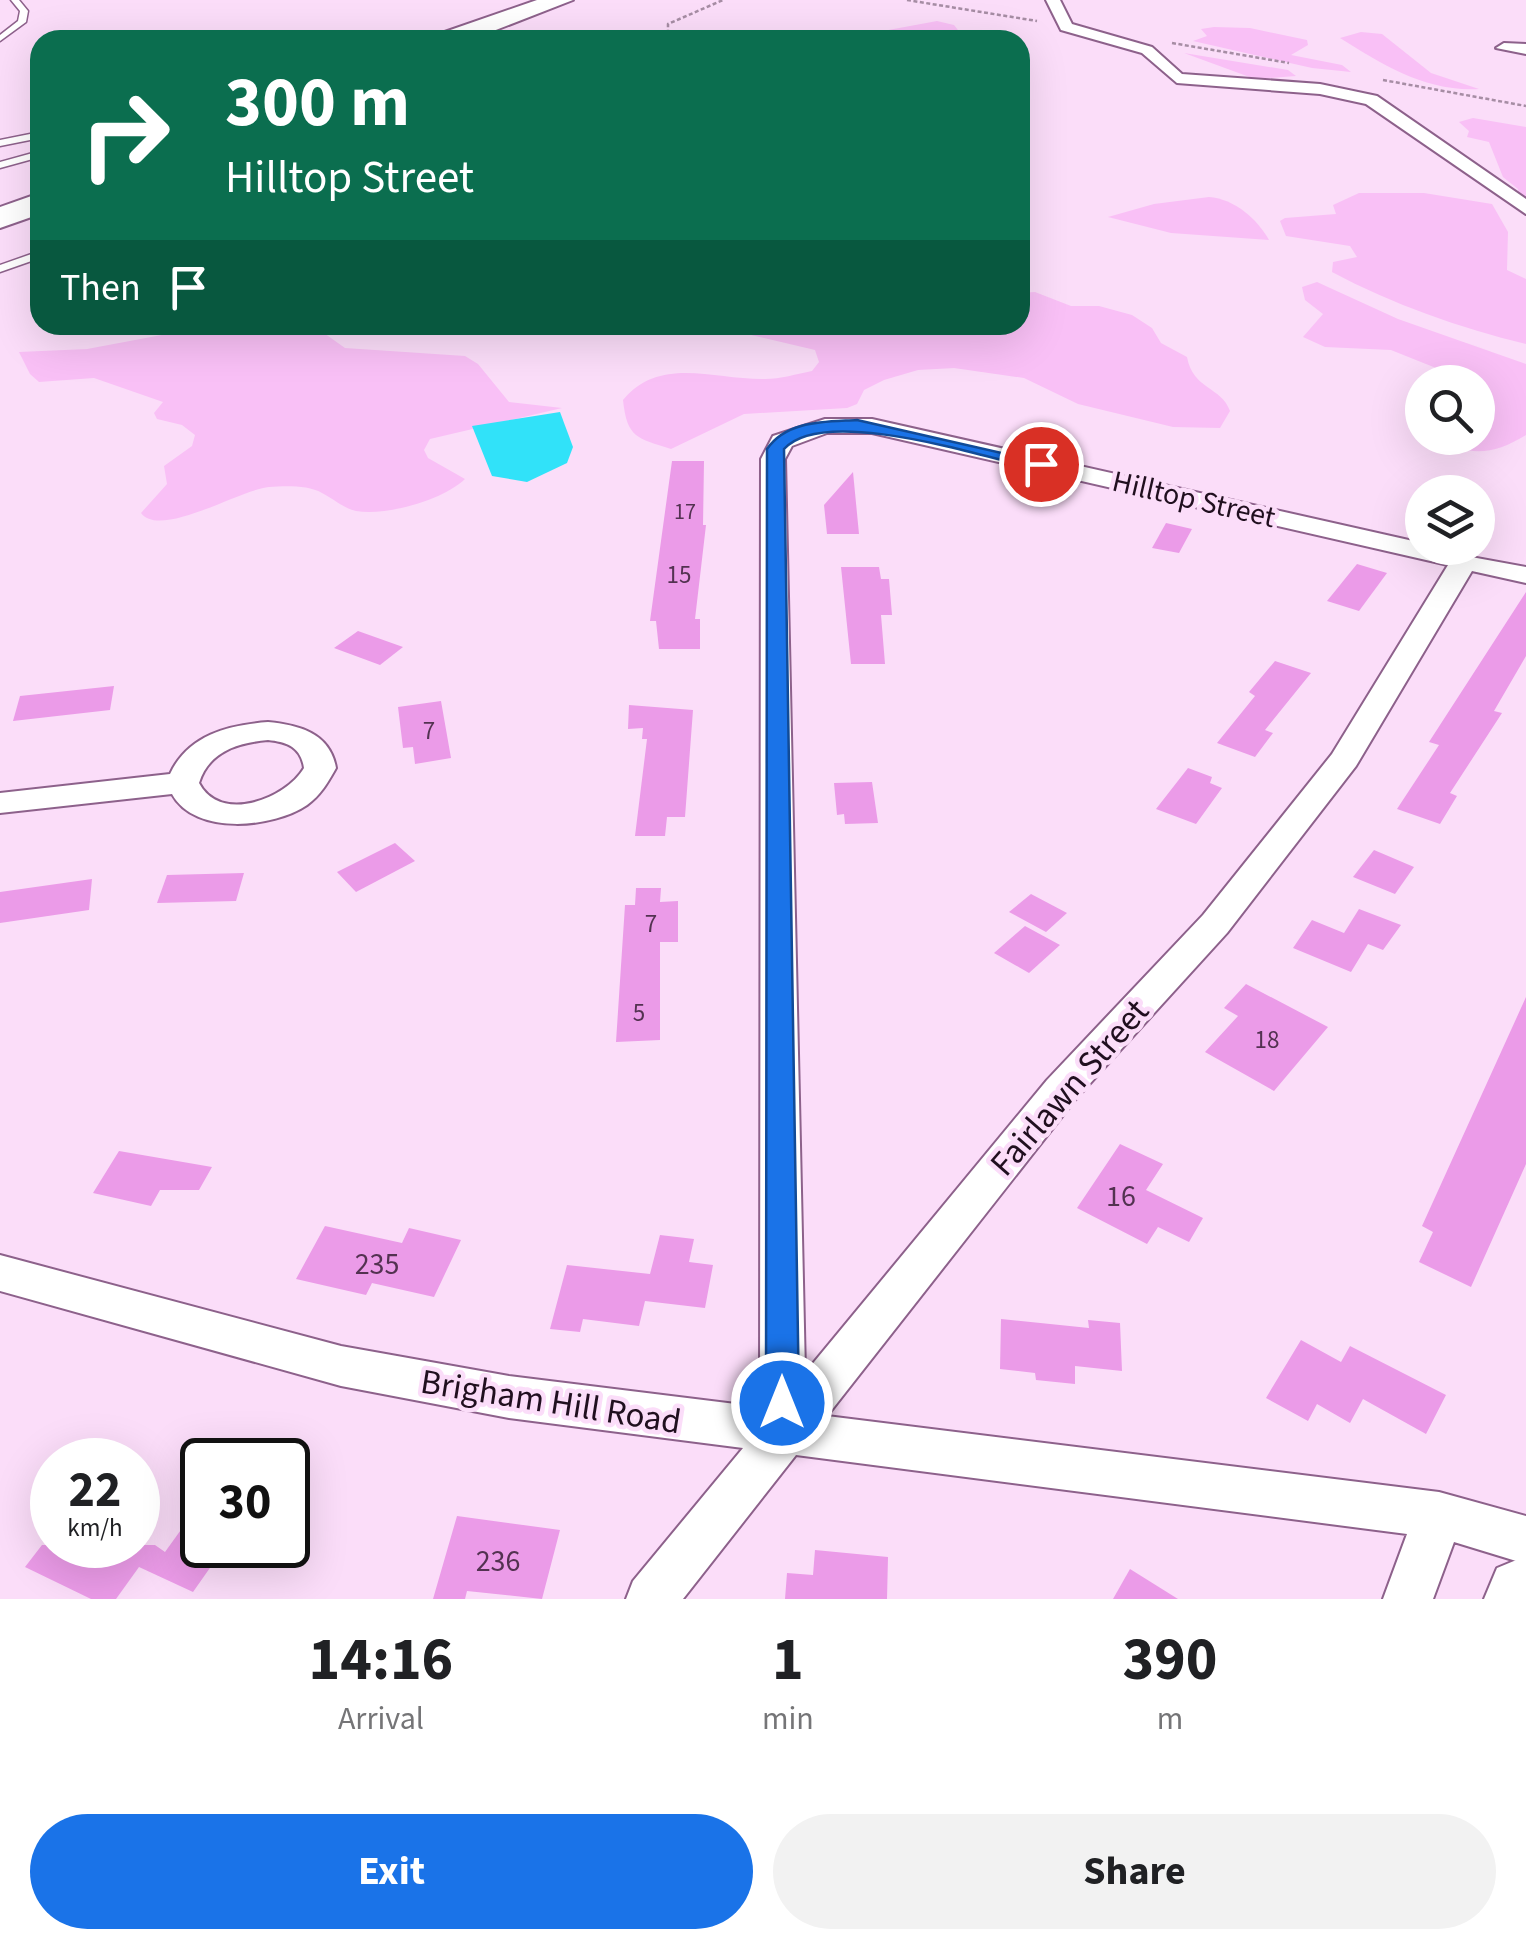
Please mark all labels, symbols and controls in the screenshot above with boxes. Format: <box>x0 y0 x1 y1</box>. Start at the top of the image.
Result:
text: 300 m <box>225 53 410 153</box>
icon: right <box>60 70 190 200</box>
text: Hilltop Street <box>225 146 474 210</box>
icon: arrive <box>161 260 216 315</box>
text: Then <box>60 261 141 315</box>
map controls <box>1405 365 1495 565</box>
button: search <box>1405 365 1495 455</box>
pin <box>999 422 1084 507</box>
icon: arrive <box>1014 437 1069 492</box>
street label: Hilltop Street <box>1108 460 1280 539</box>
button: layers <box>1405 475 1495 565</box>
house number: 17 <box>674 496 696 528</box>
house number: 15 <box>667 557 691 593</box>
house number: 7 <box>423 713 435 749</box>
house number: 7 <box>645 906 657 942</box>
street label: Fairlawn Street <box>979 988 1161 1187</box>
house number: 5 <box>633 995 645 1031</box>
house number: 18 <box>1255 1022 1279 1058</box>
house number: 16 <box>1106 1175 1136 1218</box>
house number: 235 <box>355 1243 399 1286</box>
position arrow <box>730 1351 834 1455</box>
street label: Brigham Hill Road <box>417 1357 685 1447</box>
speed limit sign: 30 <box>180 1438 310 1568</box>
text: 22 <box>69 1455 121 1526</box>
text: km/h <box>67 1510 123 1546</box>
house number: 236 <box>476 1540 520 1583</box>
text: 14:16 <box>309 1618 453 1703</box>
text: 1 <box>772 1618 804 1703</box>
text: 390 <box>1122 1618 1217 1703</box>
text: Arrival <box>338 1696 424 1742</box>
text: min <box>762 1696 814 1742</box>
text: m <box>1157 1696 1183 1742</box>
button: Exit <box>30 1814 753 1929</box>
button: Share <box>773 1814 1496 1929</box>

